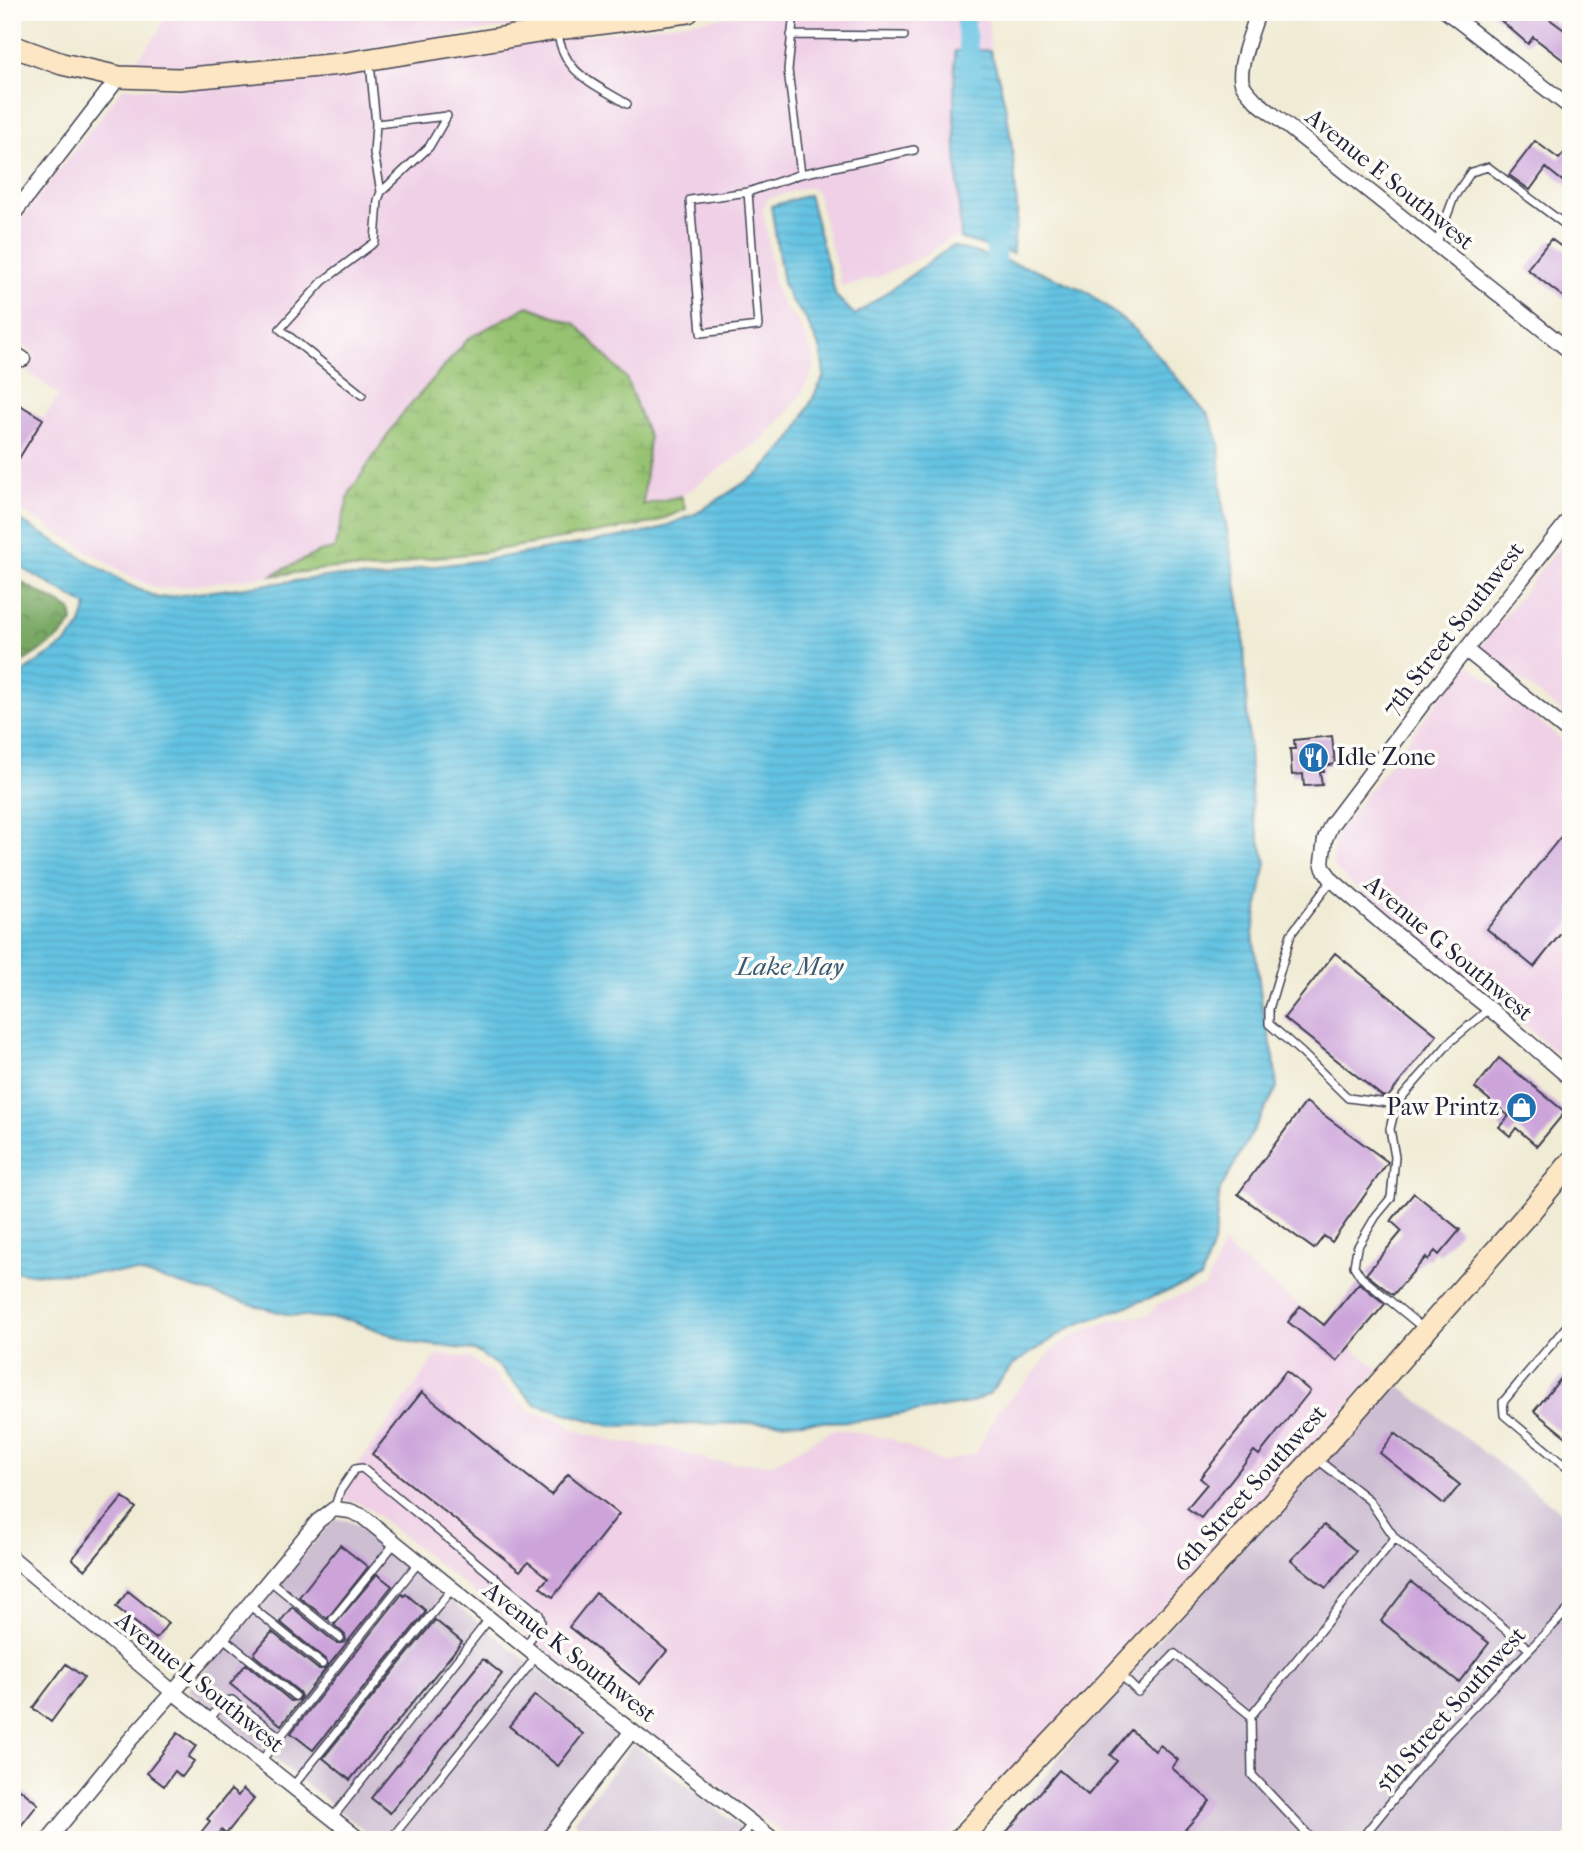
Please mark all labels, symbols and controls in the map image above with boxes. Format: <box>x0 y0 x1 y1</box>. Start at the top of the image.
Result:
street label: Avenue E Southwest <box>1299 102 1480 256</box>
street label: 7th Street Southwest <box>1376 536 1530 722</box>
restaurant icon: Idle Zone <box>1296 740 1330 774</box>
place label: Idle Zone <box>1336 743 1436 771</box>
street label: Avenue G Southwest <box>1358 869 1539 1027</box>
water label: Lake May <box>735 951 845 982</box>
shop icon: Paw Printz <box>1505 1090 1539 1124</box>
place label: Paw Printz <box>1386 1093 1499 1121</box>
street label: 6th Street Southwest <box>1168 1399 1333 1577</box>
street label: Avenue K Southwest <box>477 1575 662 1728</box>
street label: Avenue L Southwest <box>109 1605 290 1759</box>
street label: 5th Street Southwest <box>1369 1620 1532 1797</box>

